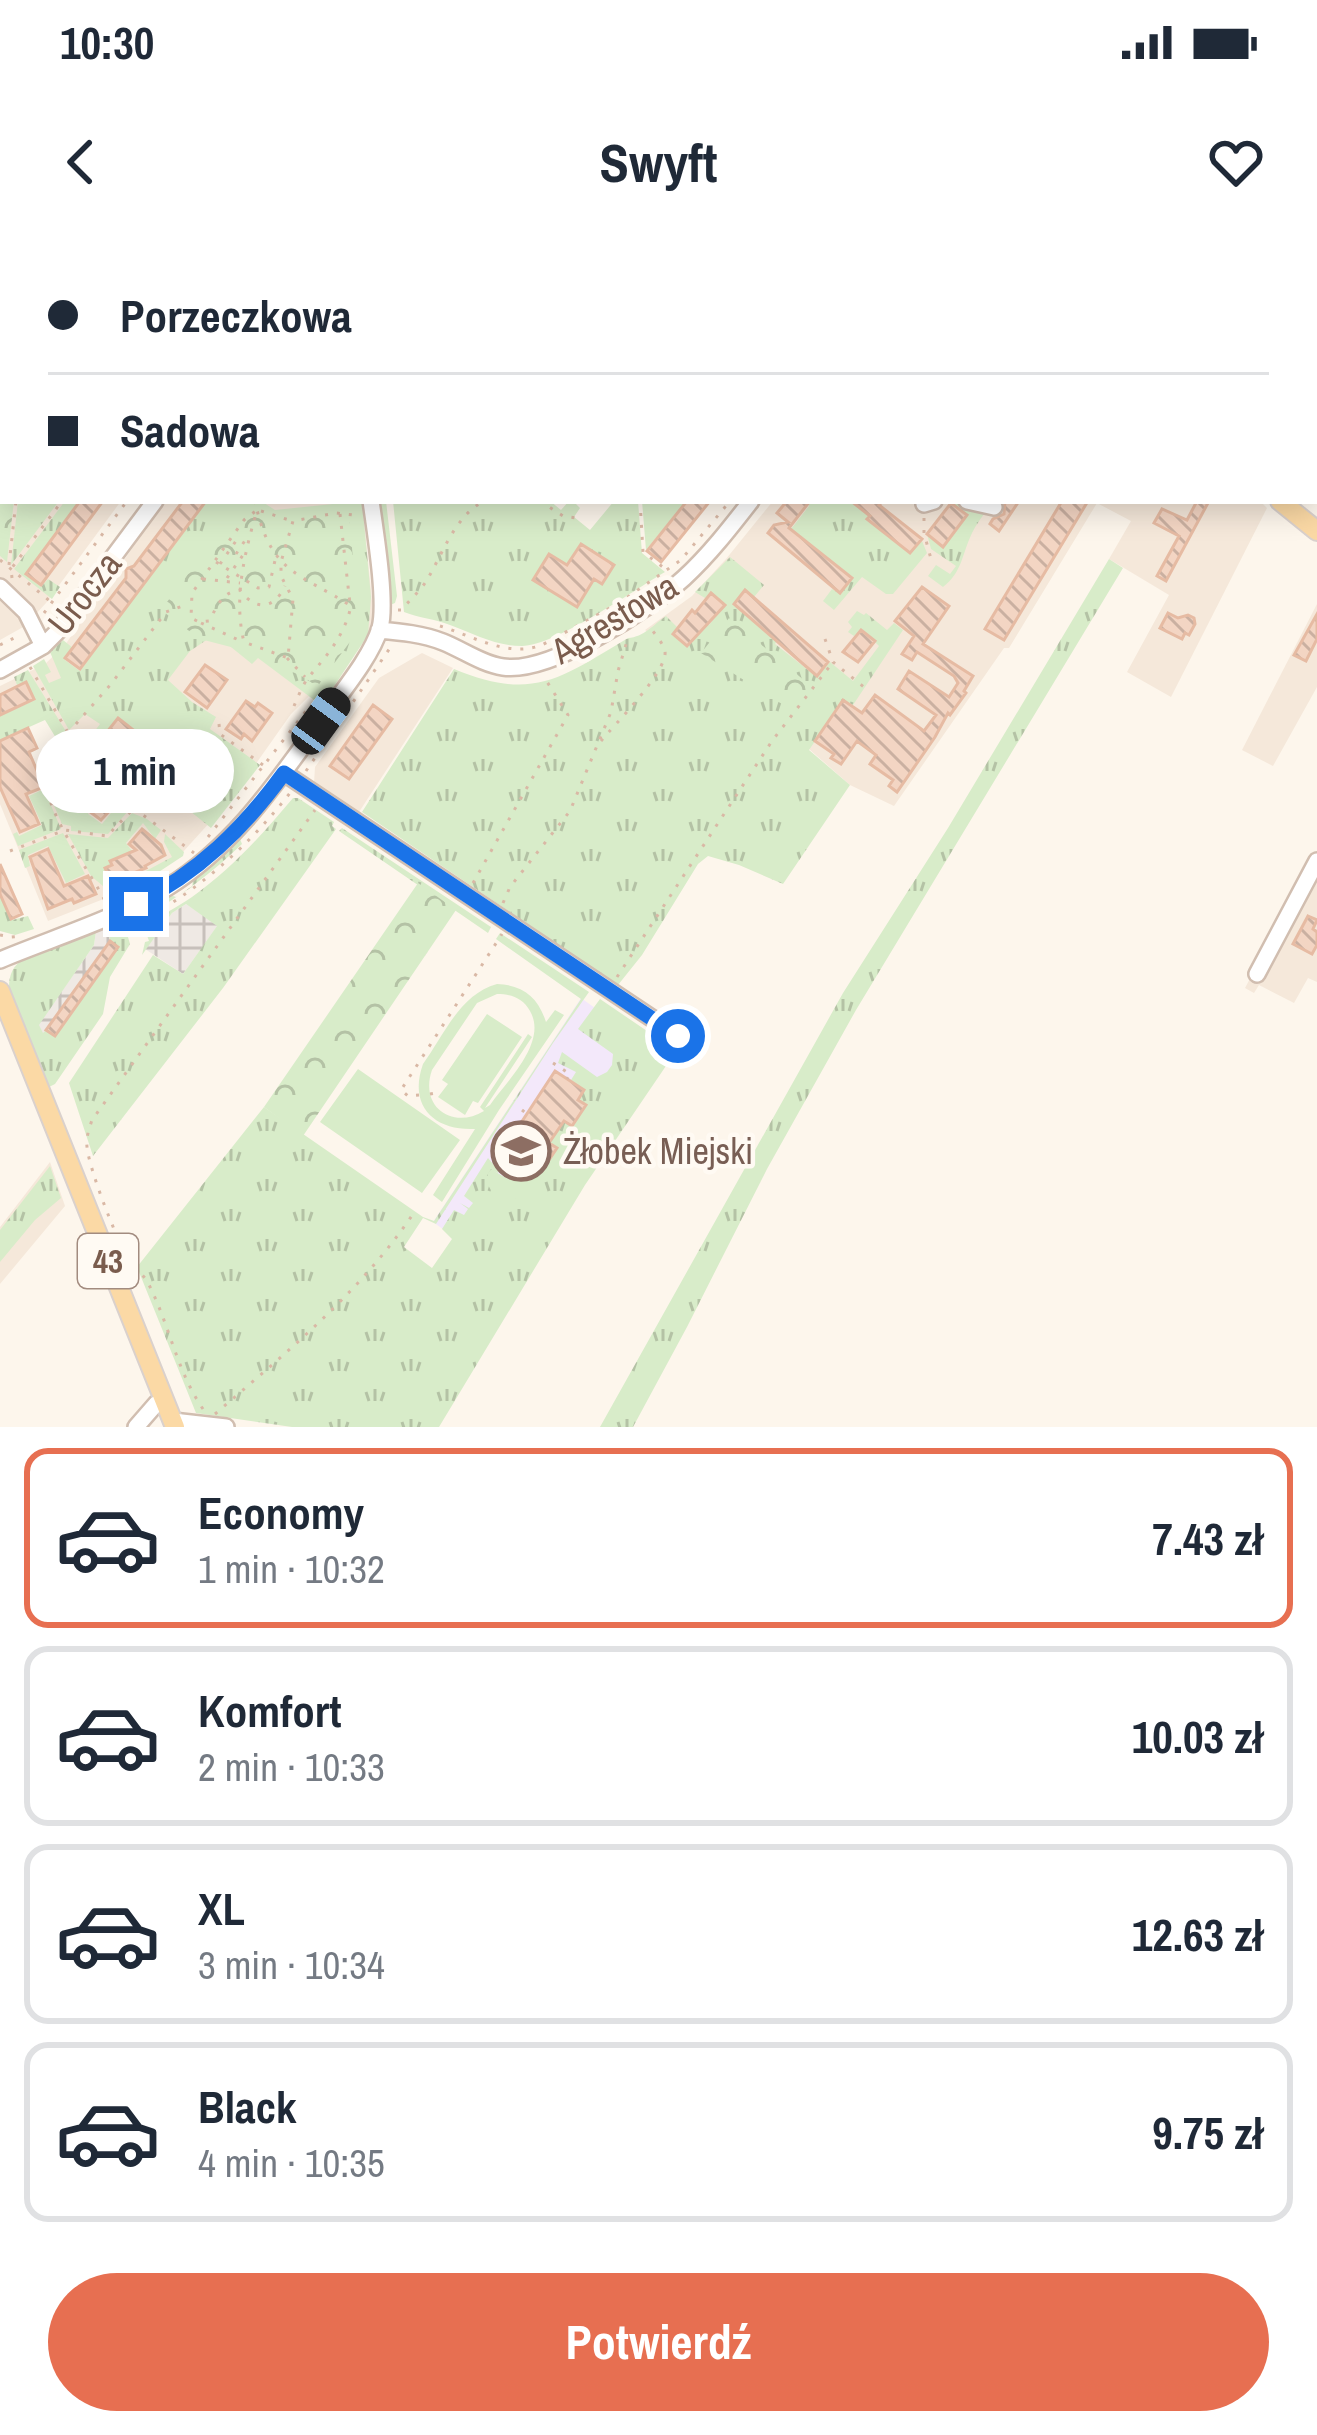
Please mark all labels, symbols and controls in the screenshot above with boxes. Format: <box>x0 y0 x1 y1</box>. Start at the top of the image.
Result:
text: 10:30 <box>60 12 154 73</box>
text: Swyft <box>599 126 718 199</box>
icon: back <box>48 129 114 195</box>
icon: heart <box>1203 129 1269 195</box>
text: Porzeczkowa <box>120 285 352 346</box>
text: Sadowa <box>120 400 259 461</box>
street label: Urocza <box>36 541 132 645</box>
street label: Agrestowa <box>541 562 686 675</box>
car <box>285 681 357 761</box>
callout: 1 min <box>37 730 235 814</box>
text: 1 min <box>93 745 177 797</box>
route end <box>109 877 163 931</box>
route start <box>651 1009 705 1063</box>
school or university icon: Żłobek Miejski <box>490 1120 552 1182</box>
place label: Żłobek Miejski <box>563 1127 753 1175</box>
road number: 43 <box>78 1234 138 1288</box>
text: Economy <box>198 1482 364 1543</box>
icon: car <box>54 1484 162 1592</box>
text: 7.43 zł <box>1152 1508 1263 1569</box>
text: 1 min · 10:32 <box>198 1543 385 1595</box>
text: Komfort <box>198 1680 341 1741</box>
icon: car <box>54 1682 162 1790</box>
text: 10.03 zł <box>1132 1706 1263 1767</box>
text: 2 min · 10:33 <box>198 1741 385 1793</box>
text: XL <box>198 1878 245 1939</box>
icon: car <box>54 1880 162 1988</box>
text: 12.63 zł <box>1132 1904 1263 1965</box>
text: 3 min · 10:34 <box>198 1939 385 1991</box>
text: Black <box>198 2076 296 2137</box>
icon: car <box>54 2078 162 2186</box>
text: 9.75 zł <box>1152 2102 1263 2163</box>
text: 4 min · 10:35 <box>198 2137 385 2189</box>
button: Potwierdź <box>48 2273 1269 2411</box>

